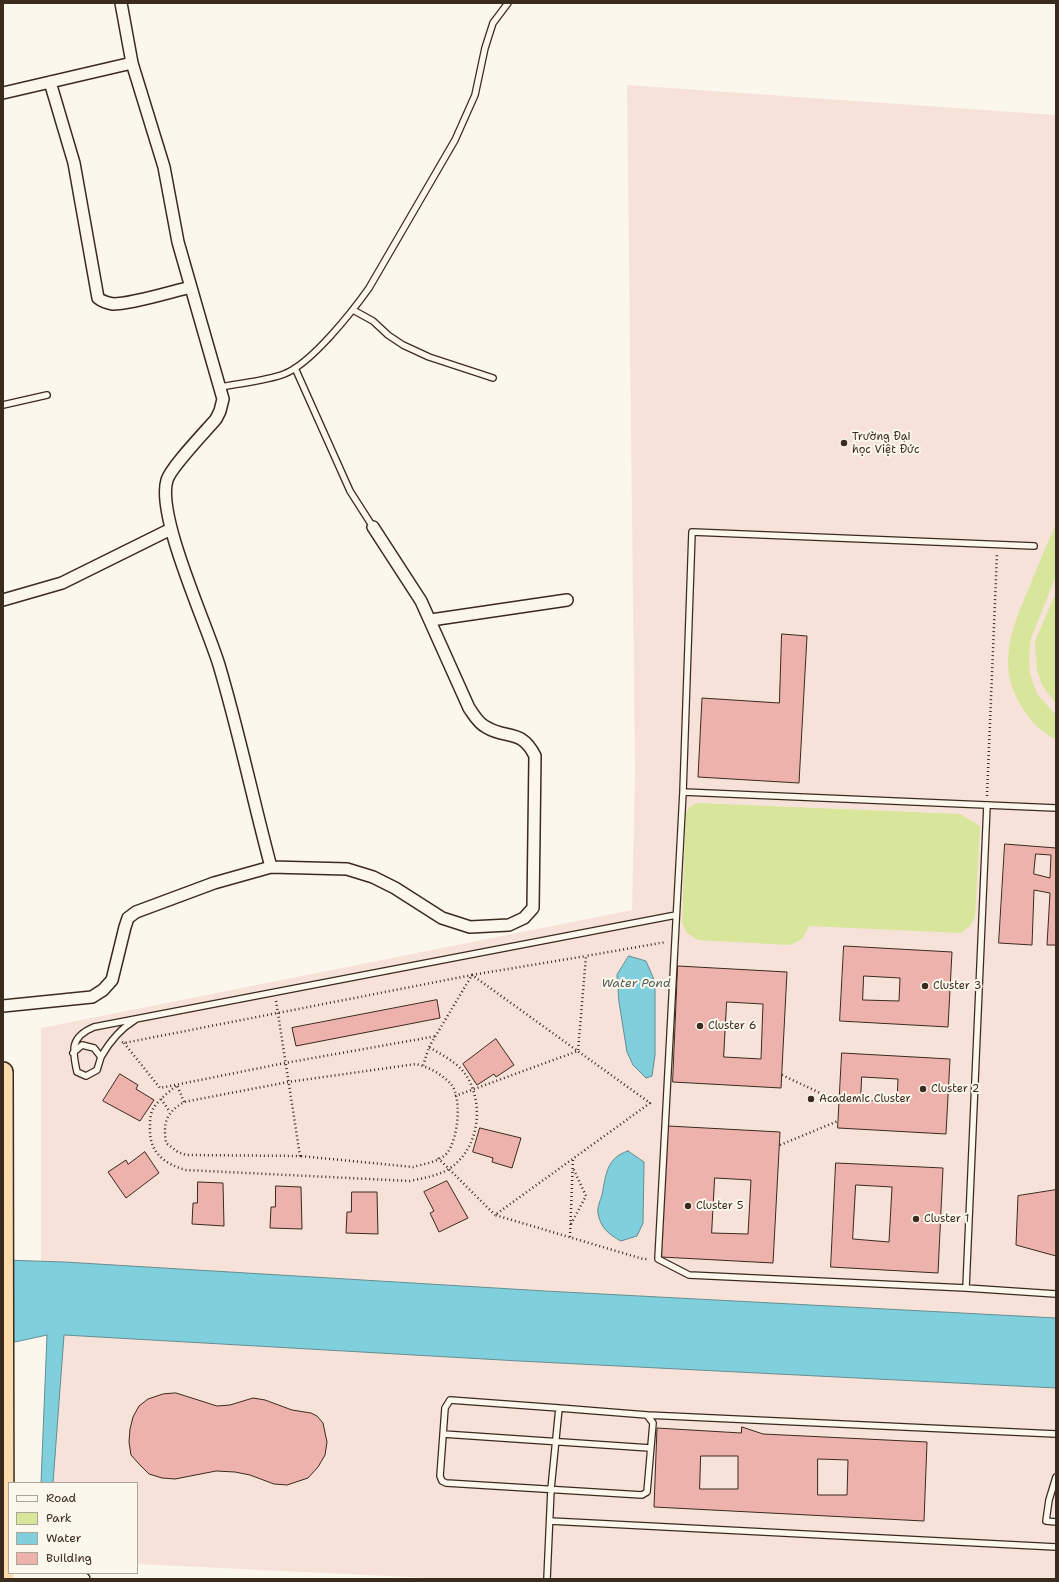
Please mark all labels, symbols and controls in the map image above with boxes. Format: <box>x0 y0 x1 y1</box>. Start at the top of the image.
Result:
place label: Trường Đại học Việt Đức <box>852 430 919 456</box>
marker: Trường Đại học Việt Đức <box>839 438 849 448</box>
water label: Water Pond <box>601 977 671 991</box>
place label: Cluster 3 <box>933 979 981 993</box>
marker: Cluster 3 <box>920 981 930 991</box>
place label: Cluster 6 <box>708 1019 756 1033</box>
marker: Cluster 6 <box>695 1021 705 1031</box>
place label: Cluster 2 <box>931 1082 979 1096</box>
marker: Cluster 2 <box>918 1084 928 1094</box>
place label: Academic Cluster <box>819 1092 911 1106</box>
marker: Academic Cluster <box>806 1094 816 1104</box>
place label: Cluster 5 <box>696 1199 743 1213</box>
marker: Cluster 5 <box>683 1201 693 1211</box>
place label: Cluster 1 <box>924 1212 969 1226</box>
marker: Cluster 1 <box>911 1214 921 1224</box>
legend <box>8 1482 138 1574</box>
text: Road <box>46 1490 76 1506</box>
text: Park <box>46 1510 72 1526</box>
text: Water <box>46 1530 81 1546</box>
text: Building <box>46 1550 92 1566</box>

